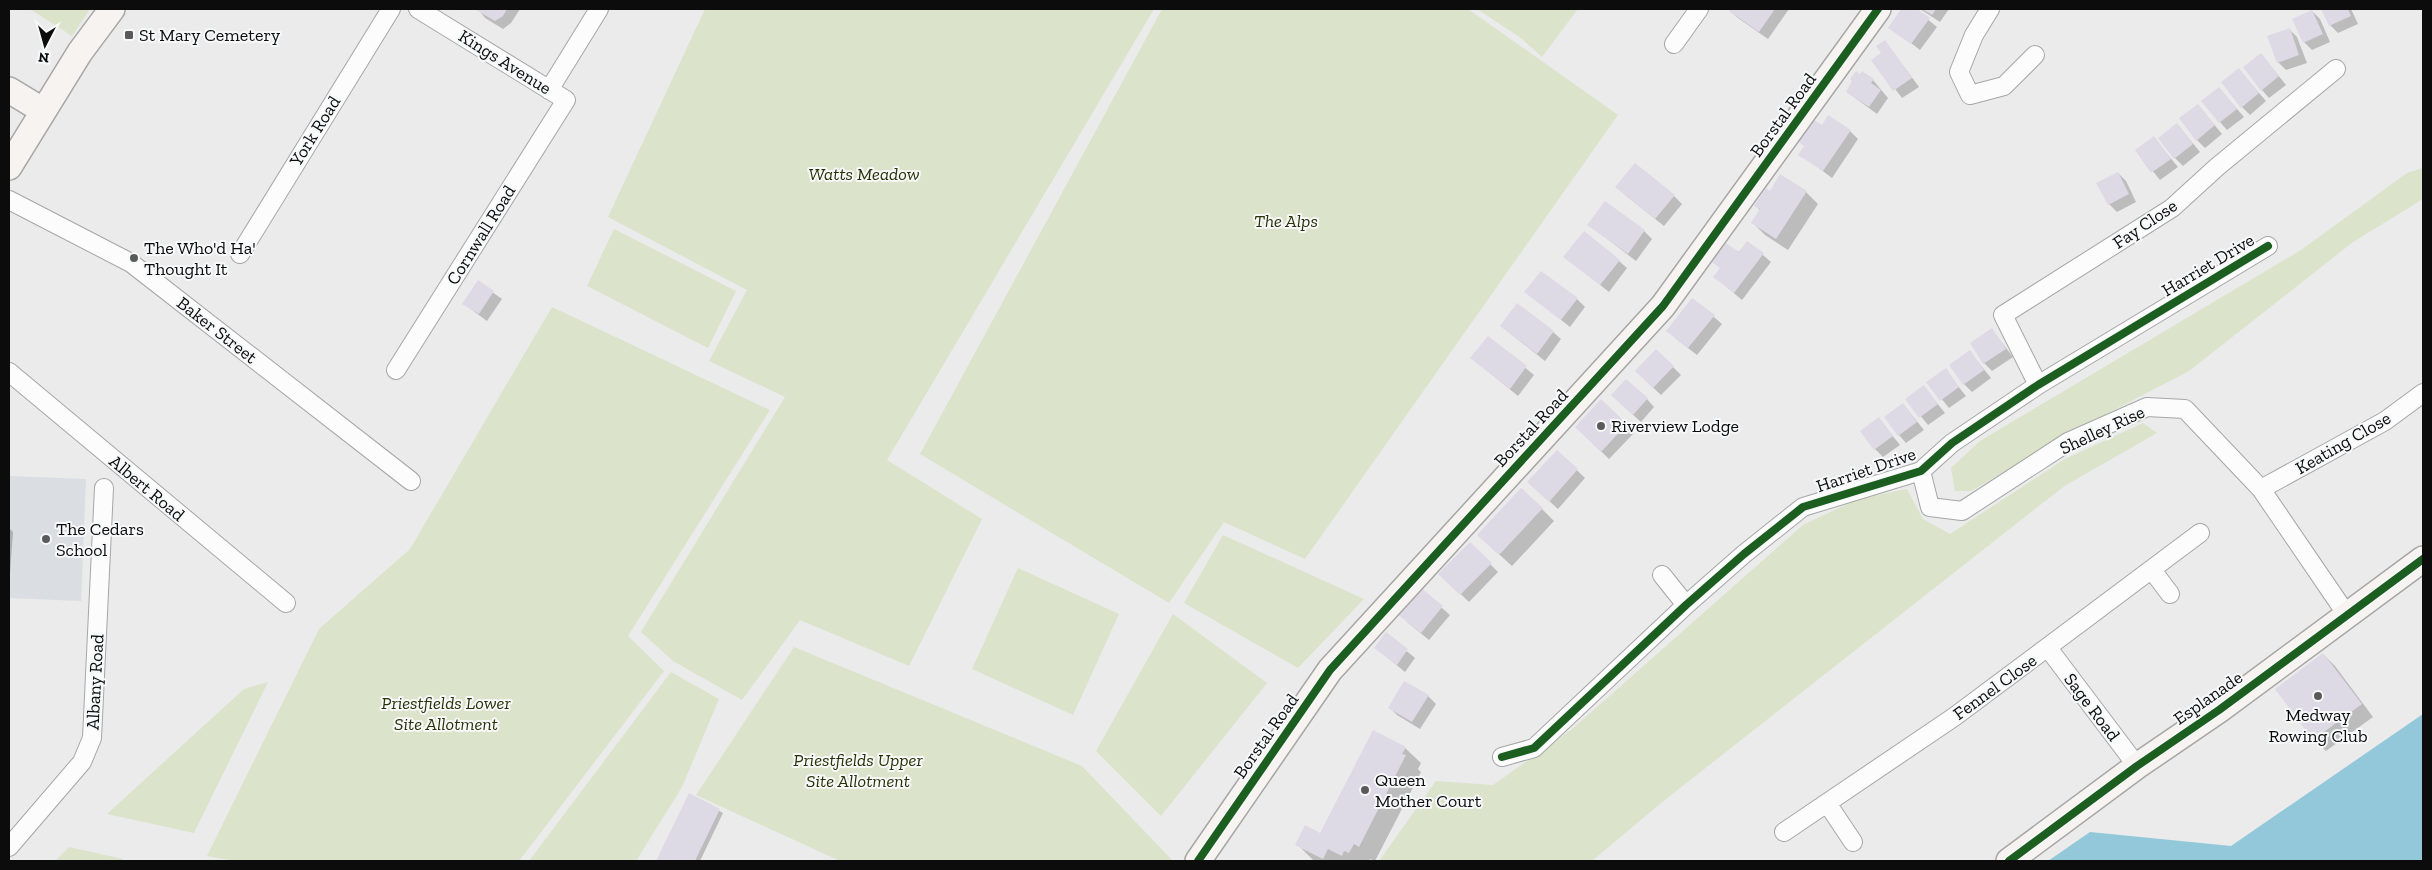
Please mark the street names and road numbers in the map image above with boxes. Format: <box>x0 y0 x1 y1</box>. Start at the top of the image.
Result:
street label: Kings Avenue <box>455 25 555 99</box>
street label: Borstal Road <box>1745 69 1821 161</box>
street label: York Road <box>284 92 345 171</box>
street label: Cornwall Road <box>442 181 520 289</box>
street label: Fay Close <box>2109 194 2181 254</box>
street label: Harriet Drive <box>2158 229 2258 301</box>
street label: Baker Street <box>172 292 262 368</box>
street label: Borstal Road <box>1489 384 1573 472</box>
street label: Shelley Rise <box>2056 401 2148 459</box>
street label: Keating Close <box>2291 407 2395 479</box>
street label: Harriet Drive <box>1813 443 1919 497</box>
street label: Albert Road <box>105 450 189 526</box>
street label: Albany Road <box>81 633 109 731</box>
street label: Fennel Close <box>1949 649 2041 725</box>
street label: Esplanade <box>2169 666 2247 730</box>
street label: Sage Road <box>2059 669 2125 745</box>
street label: Borstal Road <box>1229 689 1303 783</box>

